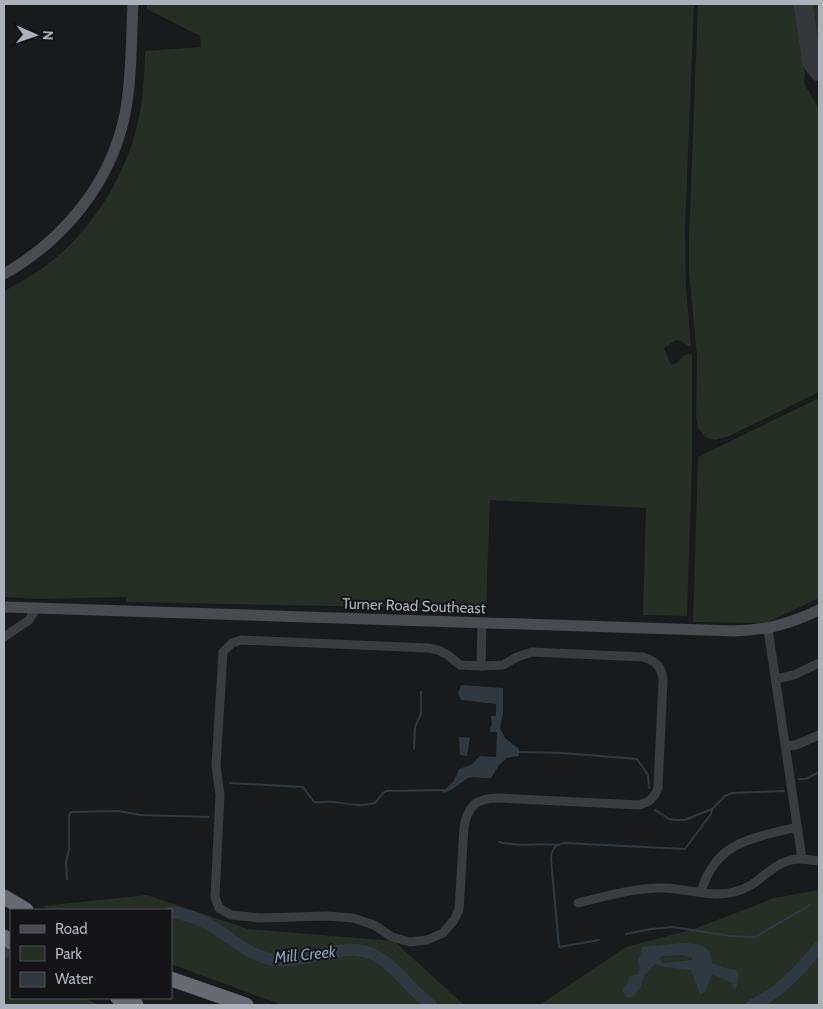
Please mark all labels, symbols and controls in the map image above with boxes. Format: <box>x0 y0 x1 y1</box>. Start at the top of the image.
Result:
north arrow <box>10 10 60 60</box>
text: N <box>39 30 57 41</box>
street label: Turner Road Southeast <box>342 594 486 618</box>
legend <box>10 909 172 999</box>
text: Road <box>55 920 88 938</box>
water label: Mill Creek <box>273 942 338 967</box>
text: Park <box>55 945 82 963</box>
text: Water <box>55 970 93 988</box>

